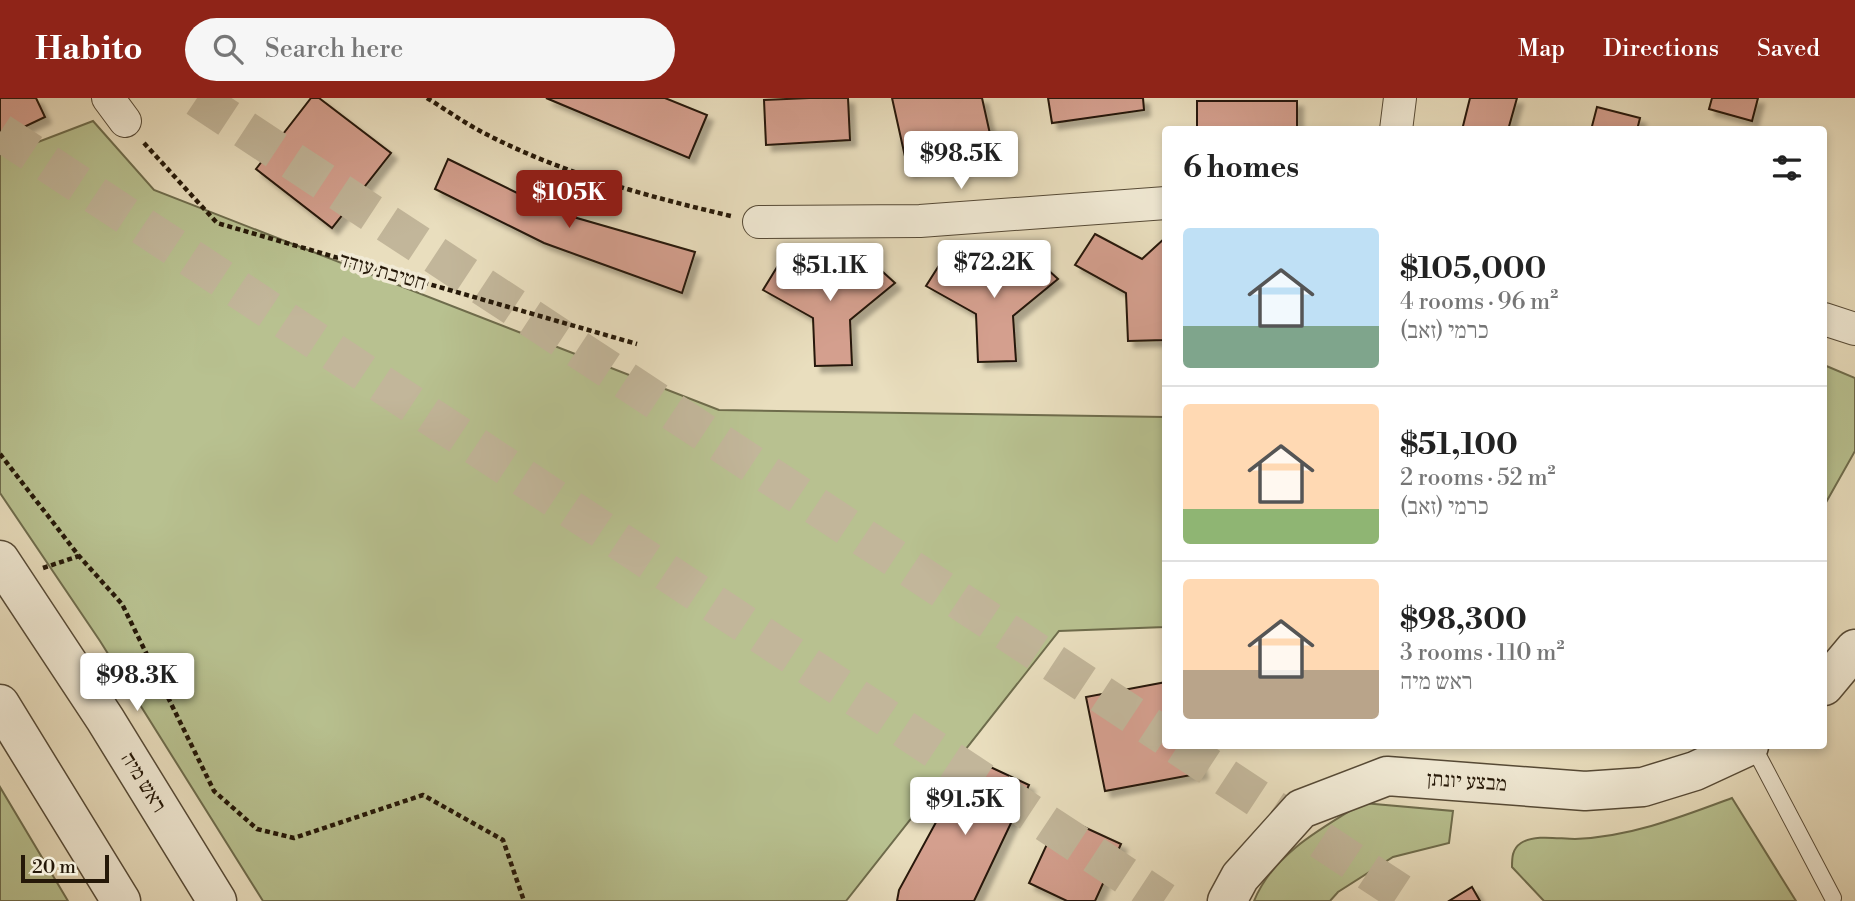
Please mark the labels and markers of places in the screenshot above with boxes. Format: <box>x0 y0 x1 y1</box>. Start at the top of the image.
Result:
pin: $98.5K <box>904 132 1018 191</box>
pin: $105K <box>520 170 618 230</box>
pin: $72.2K <box>937 240 1051 300</box>
pin: $51.1K <box>773 244 887 303</box>
pin: $98.3K <box>80 654 194 713</box>
pin: $91.5K <box>908 778 1022 837</box>

